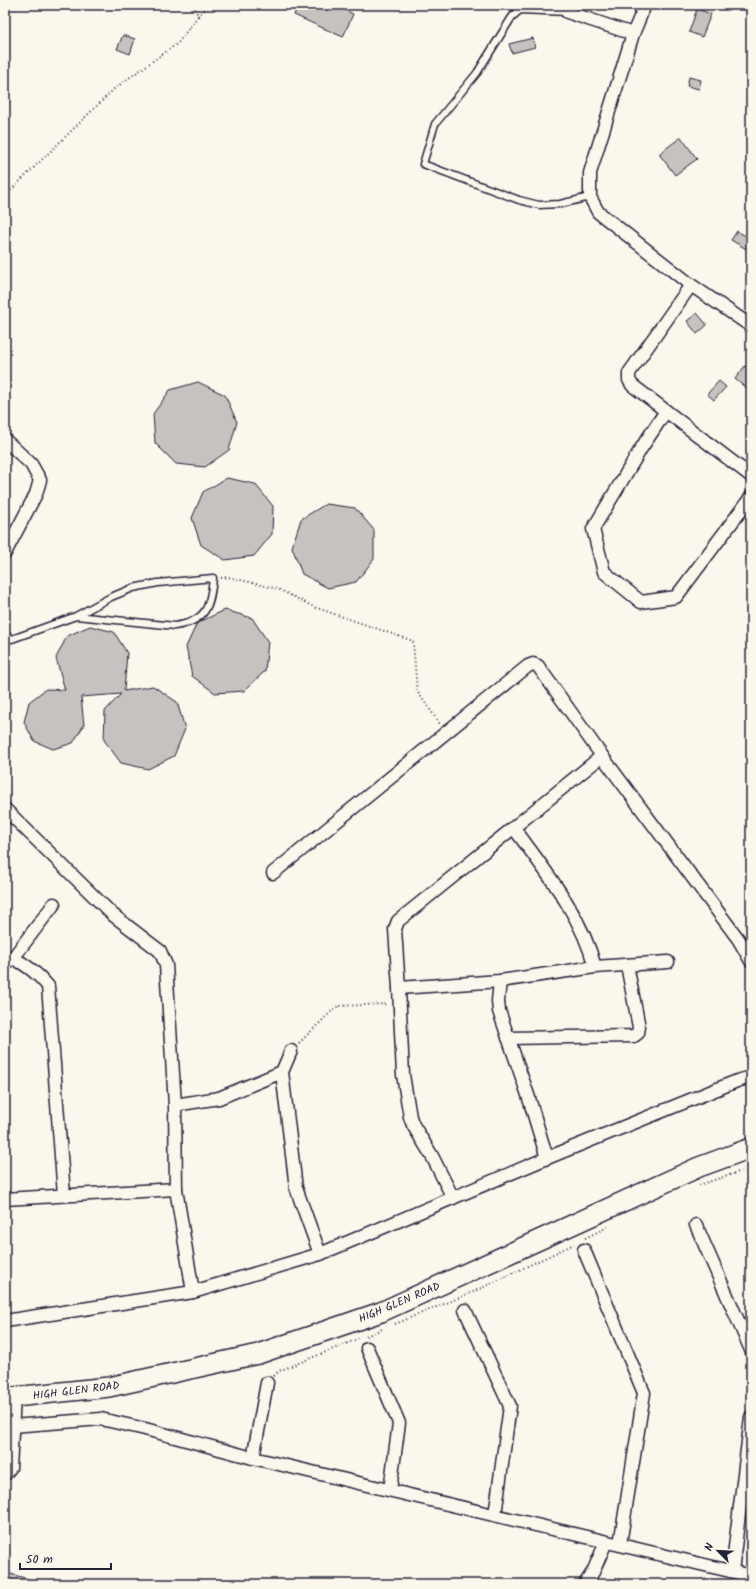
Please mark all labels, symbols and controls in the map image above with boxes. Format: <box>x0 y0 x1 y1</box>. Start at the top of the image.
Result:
street label: HIGH GLEN ROAD <box>356 1278 443 1328</box>
street label: HIGH GLEN ROAD <box>32 1377 121 1405</box>
north arrow <box>698 1531 738 1571</box>
text: N <box>700 1540 719 1554</box>
scale bar <box>20 1545 111 1571</box>
text: 50 m <box>26 1550 53 1569</box>

